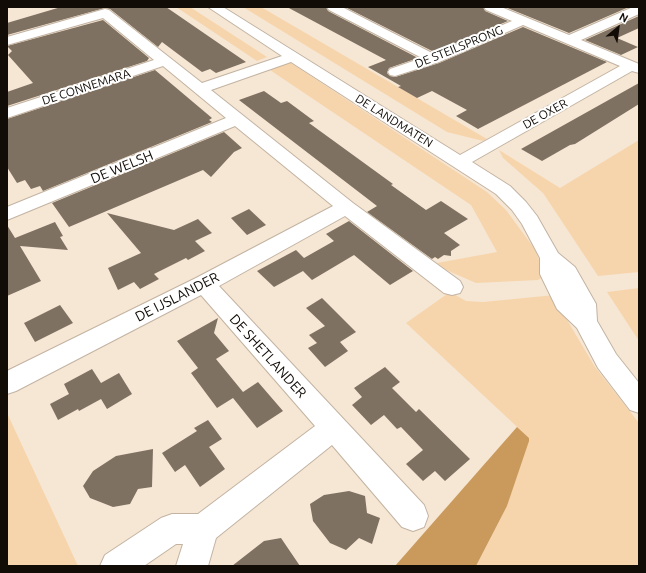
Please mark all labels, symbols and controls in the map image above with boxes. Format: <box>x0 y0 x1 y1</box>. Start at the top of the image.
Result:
north arrow <box>598 8 638 48</box>
text: N <box>617 10 630 25</box>
street label: DE STEILSPRONG <box>413 23 505 71</box>
street label: DE CONNEMARA <box>40 66 132 108</box>
street label: DE LANDMATEN <box>353 91 435 151</box>
street label: DE OXER <box>520 96 570 132</box>
street label: DE WELSH <box>88 147 156 187</box>
street label: DE IJSLANDER <box>132 269 222 325</box>
street label: DE SHETLANDER <box>226 311 310 401</box>

